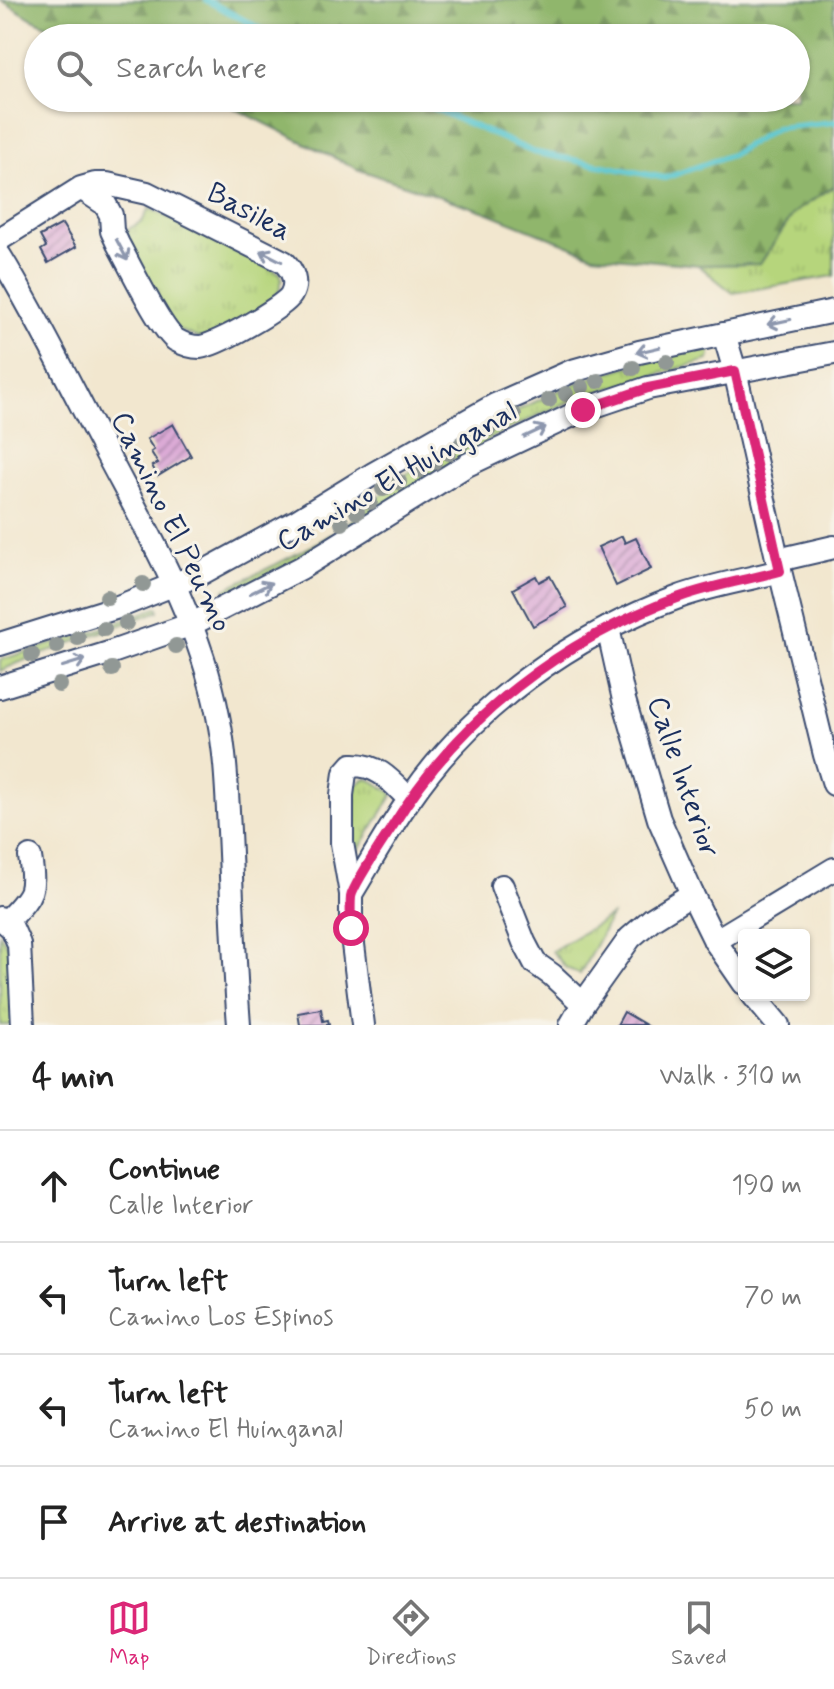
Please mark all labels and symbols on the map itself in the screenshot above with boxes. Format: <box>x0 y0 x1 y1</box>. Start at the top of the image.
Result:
street label: Basilea <box>200 174 298 250</box>
one-way arrow <box>114 237 130 261</box>
one-way arrow <box>260 248 284 263</box>
one-way arrow <box>767 316 792 331</box>
one-way arrow <box>635 343 661 358</box>
street label: Camino El Huinganal <box>270 392 524 562</box>
route end <box>565 392 601 428</box>
street label: Camino El Peumo <box>101 405 241 639</box>
one-way arrow <box>523 424 547 439</box>
one-way arrow <box>249 580 273 596</box>
one-way arrow <box>62 655 87 670</box>
street label: Calle Interior <box>637 691 729 863</box>
route start <box>333 910 369 946</box>

